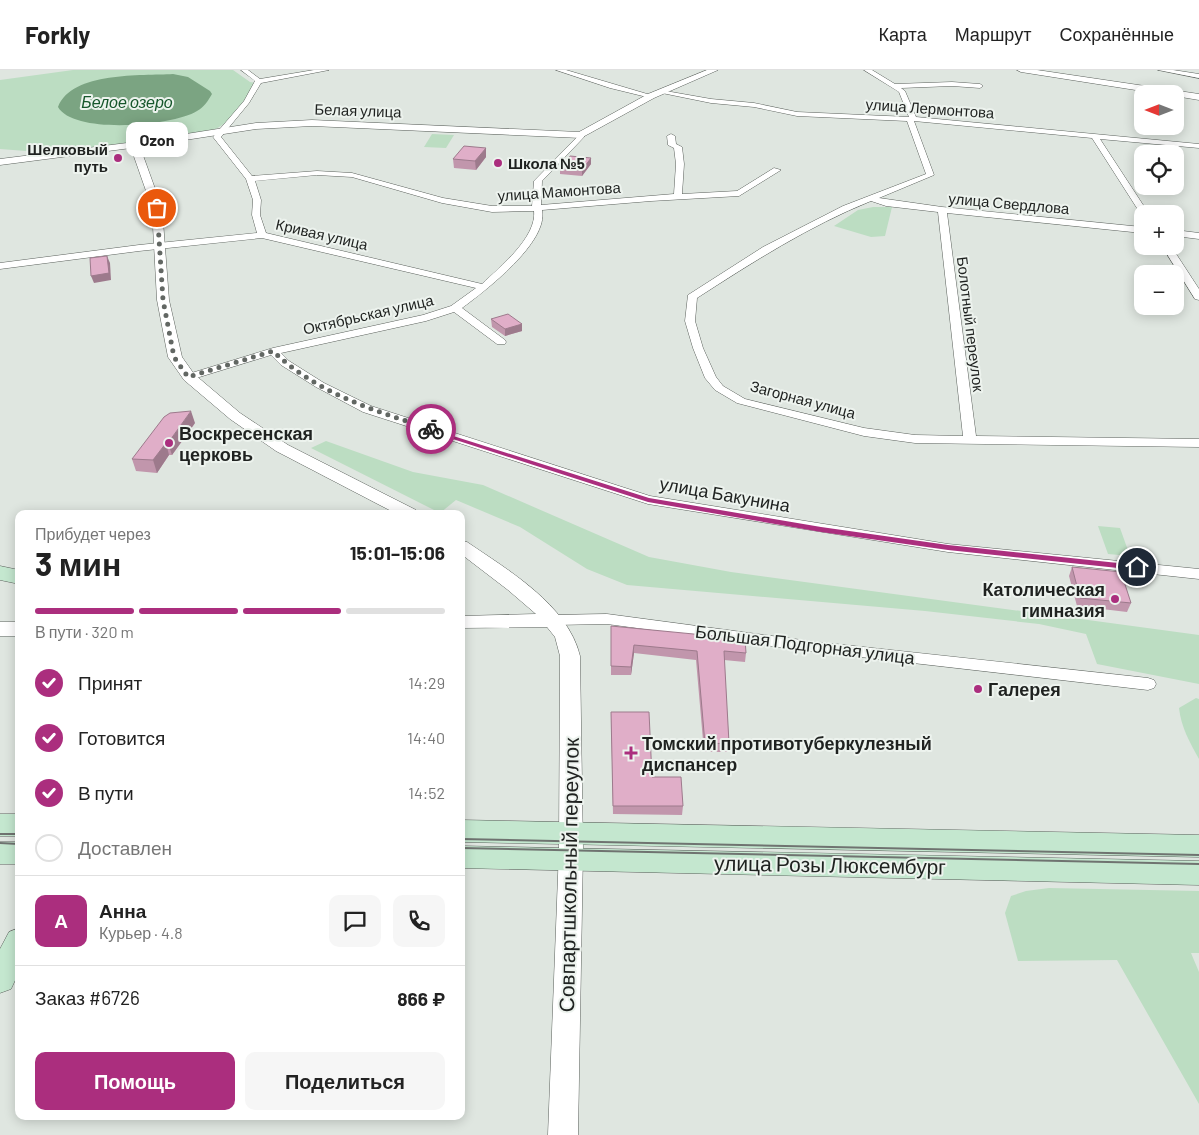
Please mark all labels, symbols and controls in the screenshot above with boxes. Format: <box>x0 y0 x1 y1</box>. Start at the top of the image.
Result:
text: Forkly <box>25 20 90 49</box>
text: Карта <box>879 23 927 45</box>
text: Маршрут <box>955 23 1031 45</box>
text: Сохранённые <box>1059 23 1174 45</box>
north arrow <box>1134 85 1184 135</box>
map controls <box>1134 85 1184 315</box>
water label: Белое озеро <box>81 92 173 111</box>
street label: улица Лермонтова <box>865 95 996 122</box>
street label: Белая улица <box>314 99 403 121</box>
callout: Ozon <box>126 123 188 158</box>
text: Ozon <box>140 130 174 149</box>
place label: Шелковый путь <box>27 140 108 175</box>
button: locate <box>1134 145 1184 195</box>
marker: Шелковый путь <box>112 152 124 164</box>
place label: Школа №5 <box>508 154 585 172</box>
marker: Школа №5 <box>492 157 504 169</box>
street label: улица Мамонтова <box>497 178 622 204</box>
pin <box>136 187 178 229</box>
street label: улица Свердлова <box>948 189 1071 217</box>
icon: bag <box>143 194 171 222</box>
button: + <box>1134 205 1184 255</box>
street label: Кривая улица <box>274 215 370 253</box>
street label: Болотный переулок <box>954 255 988 393</box>
button: − <box>1134 265 1184 315</box>
street label: Октябрьская улица <box>301 290 436 338</box>
street label: Загорная улица <box>748 376 858 422</box>
courier <box>406 404 456 454</box>
icon: bike <box>417 415 445 443</box>
place label: Воскресенская церковь <box>179 422 313 465</box>
marker: Воскресенская церковь <box>163 437 175 449</box>
street label: улица Бакунина <box>658 472 793 516</box>
text: Прибудет через <box>35 524 151 543</box>
text: 15:01–15:06 <box>350 541 445 564</box>
text: 3 мин <box>35 544 121 582</box>
pin <box>1116 546 1158 588</box>
icon: home <box>1123 553 1151 581</box>
place label: Католическая гимназия <box>982 578 1105 621</box>
marker: Католическая гимназия <box>1109 593 1121 605</box>
street label: Большая Подгорная улица <box>694 620 917 669</box>
text: В пути · 320 m <box>35 622 134 641</box>
icon: check <box>35 669 63 697</box>
text: Принят <box>78 671 142 694</box>
text: 14:29 <box>408 673 445 692</box>
place label: Галерея <box>988 678 1061 700</box>
marker: Галерея <box>972 683 984 695</box>
icon: check <box>35 724 63 752</box>
text: Готовится <box>78 726 165 749</box>
text: 14:40 <box>407 728 445 747</box>
place label: Томский противотуберкулезный диспансер <box>642 732 932 775</box>
street label: Совпартшкольный переулок <box>553 737 583 1013</box>
marker: Томский противотуберкулезный диспансер <box>624 746 638 760</box>
icon: check <box>35 779 63 807</box>
text: В пути <box>78 781 134 804</box>
text: 14:52 <box>408 783 445 802</box>
text: Доставлен <box>78 836 172 859</box>
street label: улица Розы Люксембург <box>714 849 946 879</box>
button: chat <box>329 895 381 947</box>
button: phone <box>393 895 445 947</box>
text: Анна <box>99 899 146 922</box>
text: А <box>54 909 68 932</box>
text: Курьер · 4.8 <box>99 923 183 942</box>
text: Заказ #6726 <box>35 986 140 1009</box>
text: 866 ₽ <box>397 987 445 1010</box>
button: Помощь <box>35 1052 235 1110</box>
button: Поделиться <box>245 1052 445 1110</box>

